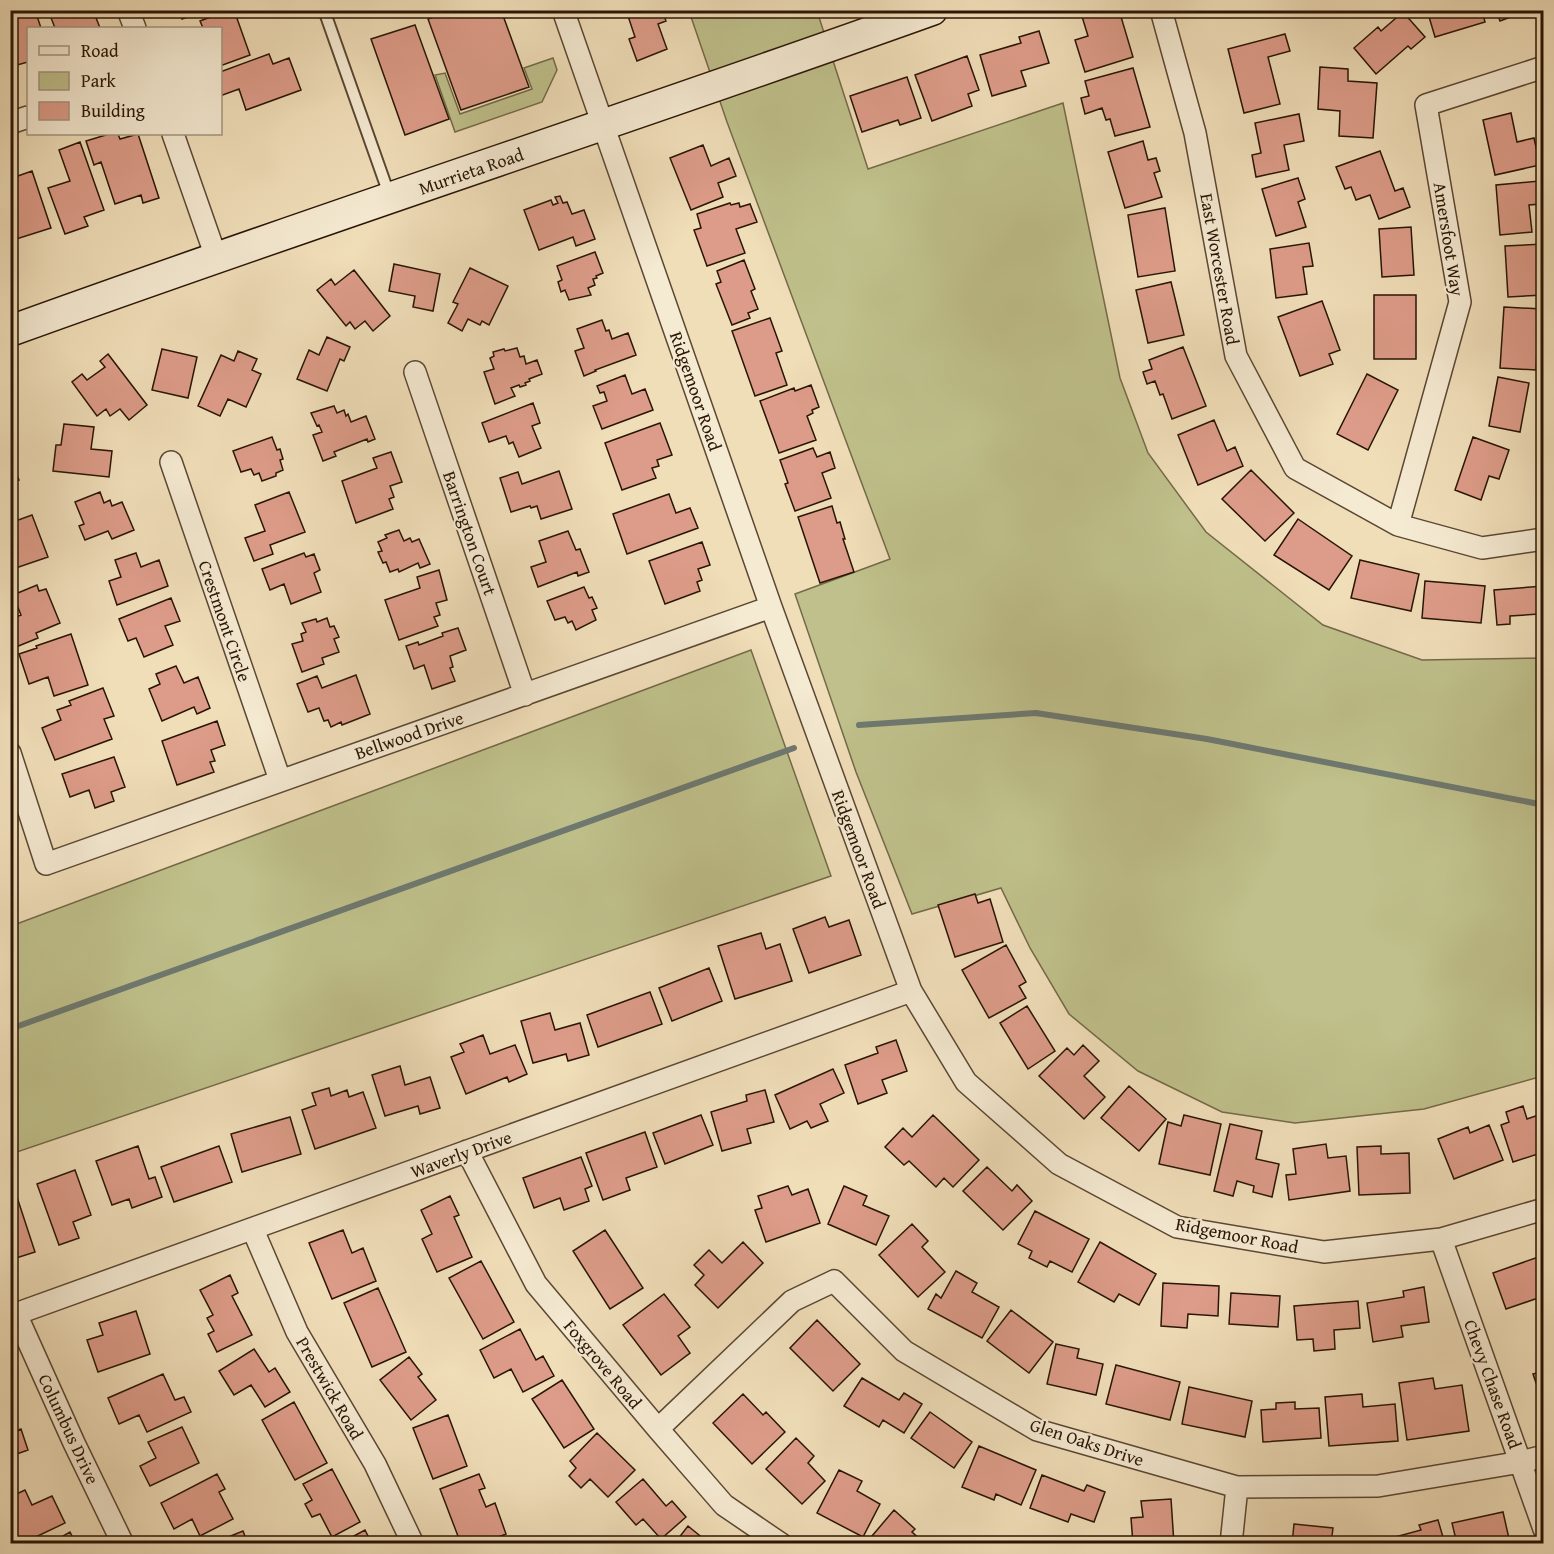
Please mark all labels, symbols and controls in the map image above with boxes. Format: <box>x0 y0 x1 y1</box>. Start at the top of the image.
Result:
legend <box>27 27 222 135</box>
text: Road <box>81 37 119 64</box>
text: Park <box>81 67 117 94</box>
text: Building <box>81 97 145 124</box>
street label: Murrieta Road <box>415 140 527 202</box>
street label: Amersfoot Way <box>1427 180 1471 298</box>
street label: East Worcester Road <box>1193 191 1247 347</box>
street label: Ridgemoor Road <box>663 328 729 455</box>
street label: Barrington Court <box>436 467 504 599</box>
street label: Crestmont Circle <box>192 557 258 685</box>
street label: Bellwood Drive <box>351 704 467 766</box>
street label: Ridgemoor Road <box>825 786 893 912</box>
street label: Waverly Drive <box>407 1123 515 1185</box>
street label: Ridgemoor Road <box>1173 1210 1301 1260</box>
street label: Foxgrove Road <box>557 1313 649 1415</box>
street label: Chevy Chase Road <box>1457 1316 1529 1453</box>
street label: Prestwick Road <box>290 1331 371 1445</box>
street label: Columbus Drive <box>32 1369 106 1489</box>
street label: Glen Oaks Drive <box>1027 1411 1147 1473</box>

